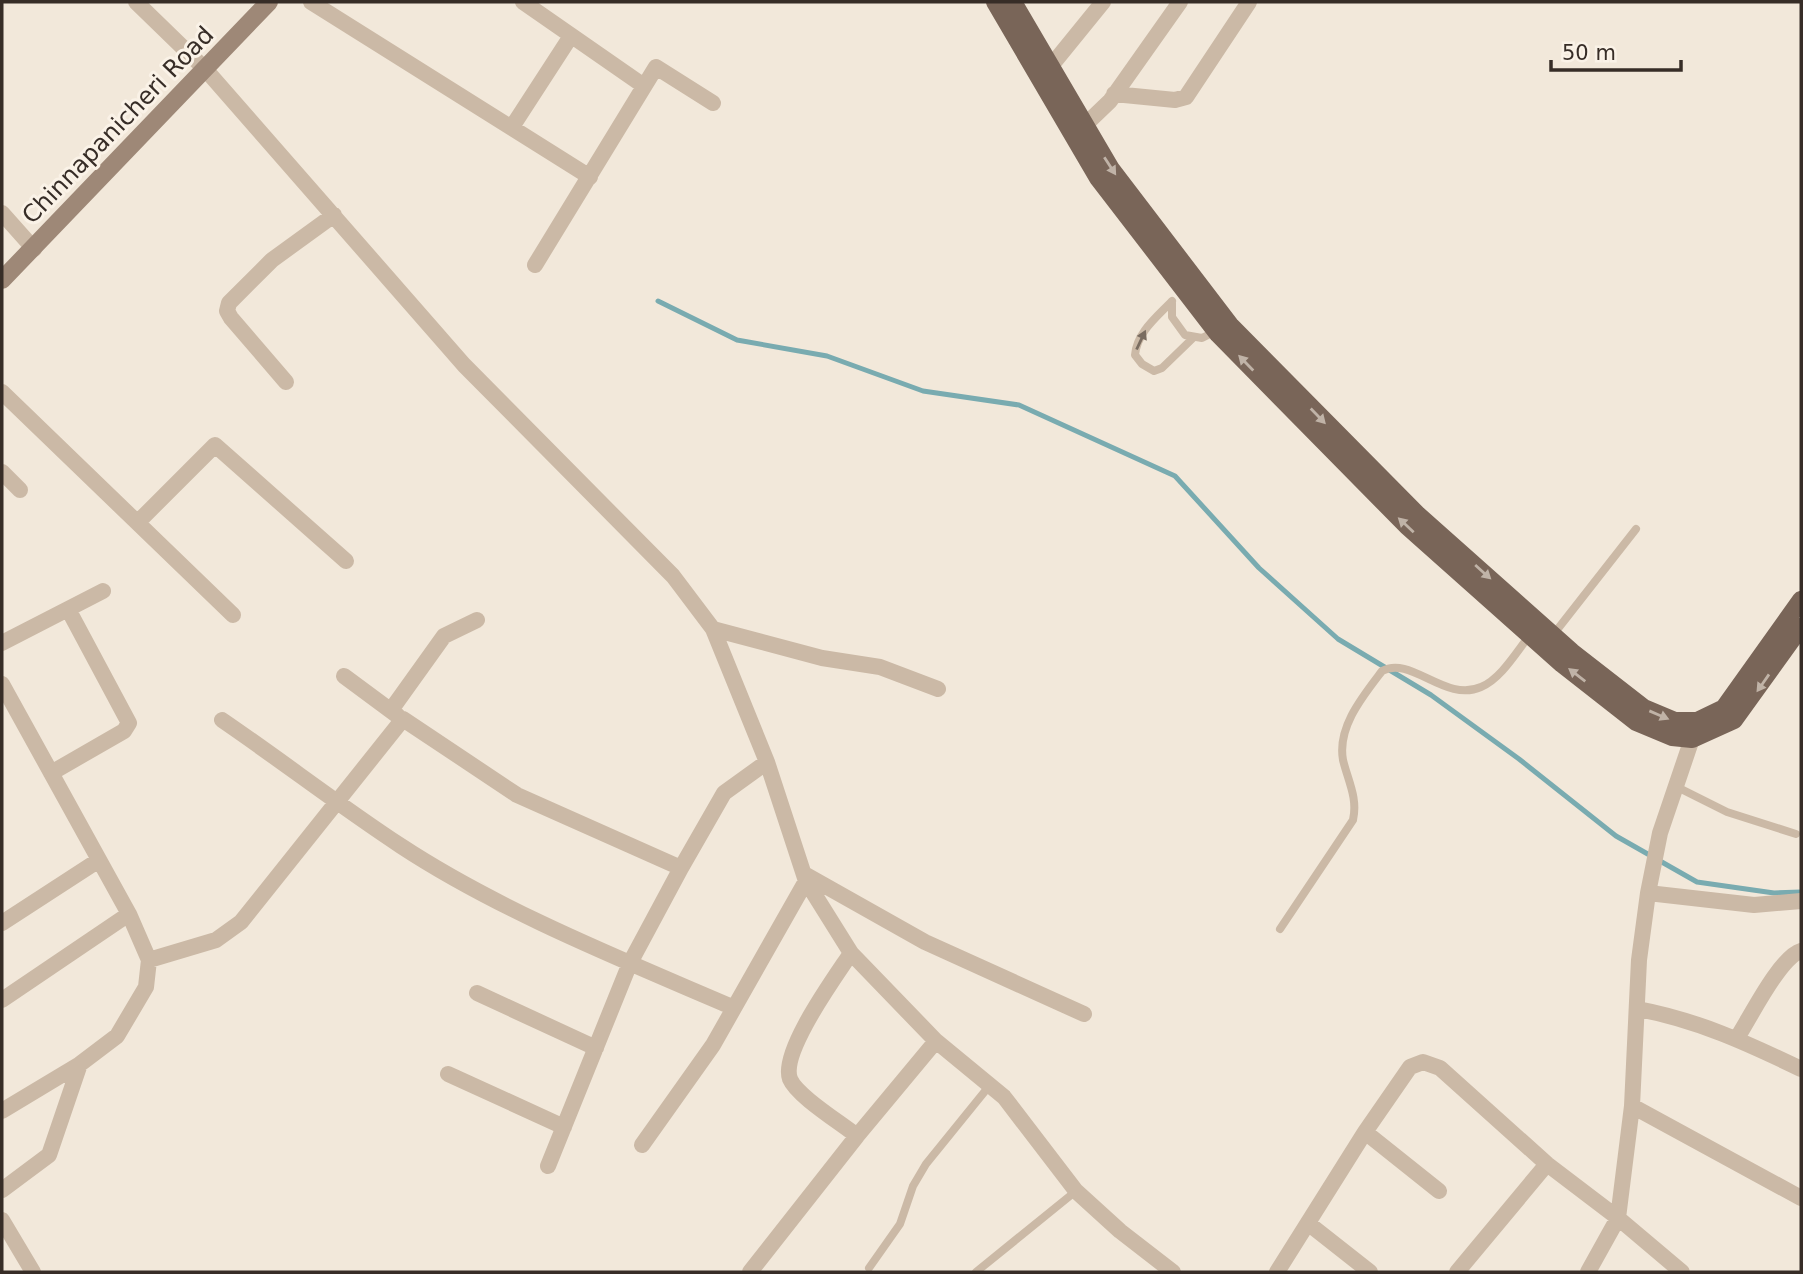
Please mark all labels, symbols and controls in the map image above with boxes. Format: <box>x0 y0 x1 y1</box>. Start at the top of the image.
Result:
street label: Chinnapanicheri Road <box>17 21 219 229</box>
scale bar <box>1551 28 1680 72</box>
text: 50 m <box>1562 41 1616 65</box>
one-way arrow <box>1103 156 1116 176</box>
one-way arrow <box>1135 330 1147 350</box>
one-way arrow <box>1238 355 1254 372</box>
one-way arrow <box>1309 407 1326 424</box>
one-way arrow <box>1398 517 1415 533</box>
one-way arrow <box>1474 564 1491 579</box>
one-way arrow <box>1568 668 1585 683</box>
one-way arrow <box>1756 674 1770 692</box>
one-way arrow <box>1649 709 1670 720</box>

